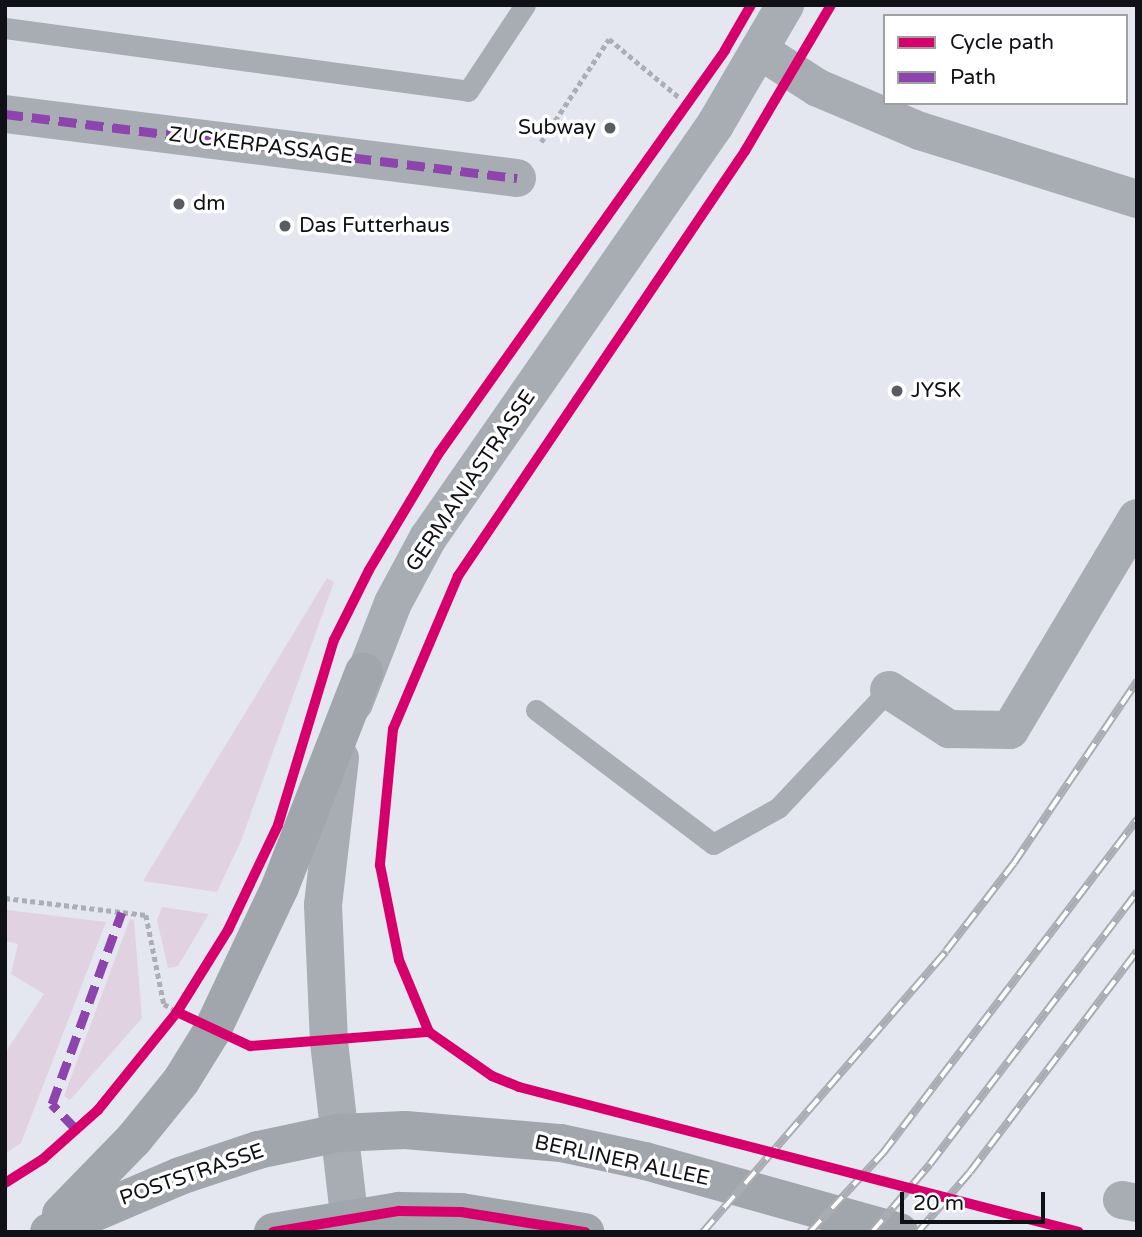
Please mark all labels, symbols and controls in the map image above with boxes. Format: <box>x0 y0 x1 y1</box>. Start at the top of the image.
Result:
legend <box>883 14 1128 105</box>
text: Cycle path <box>950 30 1054 55</box>
text: Path <box>950 65 996 90</box>
place label: Subway <box>518 115 596 141</box>
marker: Subway <box>602 120 618 136</box>
street label: ZUCKERPASSAGE <box>167 122 355 170</box>
place label: dm <box>193 191 226 217</box>
marker: dm <box>171 196 187 212</box>
place label: Das Futterhaus <box>299 213 450 239</box>
marker: Das Futterhaus <box>277 218 293 234</box>
place label: JYSK <box>911 378 961 404</box>
marker: JYSK <box>889 383 905 399</box>
street label: GERMANIASTRASSE <box>401 385 541 577</box>
street label: BERLINER ALLEE <box>532 1130 712 1192</box>
street label: POSTSTRASSE <box>117 1139 267 1211</box>
scale bar <box>904 1178 1049 1222</box>
text: 20 m <box>913 1191 964 1216</box>

